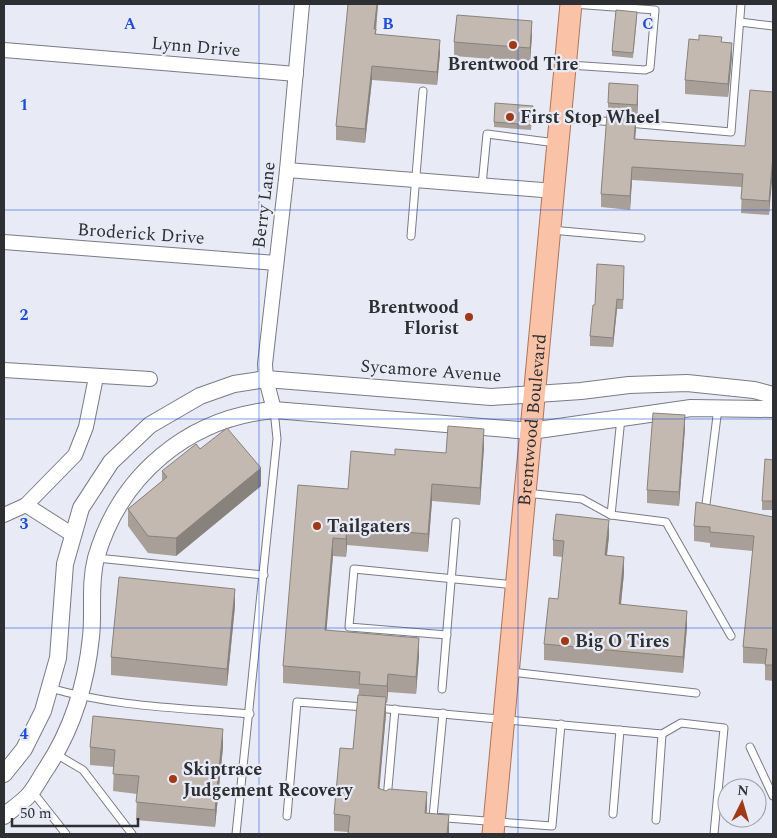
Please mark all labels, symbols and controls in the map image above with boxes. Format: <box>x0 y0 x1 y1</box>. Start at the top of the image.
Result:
text: A <box>124 12 137 36</box>
text: B <box>382 12 394 36</box>
text: C <box>642 12 654 36</box>
street label: Lynn Drive <box>150 30 242 64</box>
marker: Brentwood Tire <box>507 39 519 51</box>
place label: Brentwood Tire <box>448 51 578 78</box>
text: 1 <box>20 93 28 117</box>
place label: First Stop Wheel <box>520 104 660 131</box>
marker: First Stop Wheel <box>504 111 516 123</box>
street label: Berry Lane <box>245 160 283 250</box>
street label: Broderick Drive <box>76 216 206 252</box>
place label: Brentwood Florist <box>368 294 460 342</box>
text: 2 <box>20 303 29 327</box>
marker: Brentwood Florist <box>463 311 475 323</box>
street label: Brentwood Boulevard <box>510 332 553 507</box>
street label: Sycamore Avenue <box>360 353 502 389</box>
text: 3 <box>20 512 29 536</box>
place label: Tailgaters <box>327 513 410 540</box>
marker: Tailgaters <box>311 520 323 532</box>
place label: Big O Tires <box>575 628 670 655</box>
marker: Big O Tires <box>559 635 571 647</box>
text: 4 <box>20 722 29 746</box>
place label: Skiptrace Judgement Recovery <box>183 756 354 804</box>
marker: Skiptrace Judgement Recovery <box>167 773 179 785</box>
north arrow <box>717 778 767 828</box>
text: N <box>736 780 750 802</box>
scale bar <box>12 796 139 828</box>
text: 50 m <box>20 802 52 825</box>

